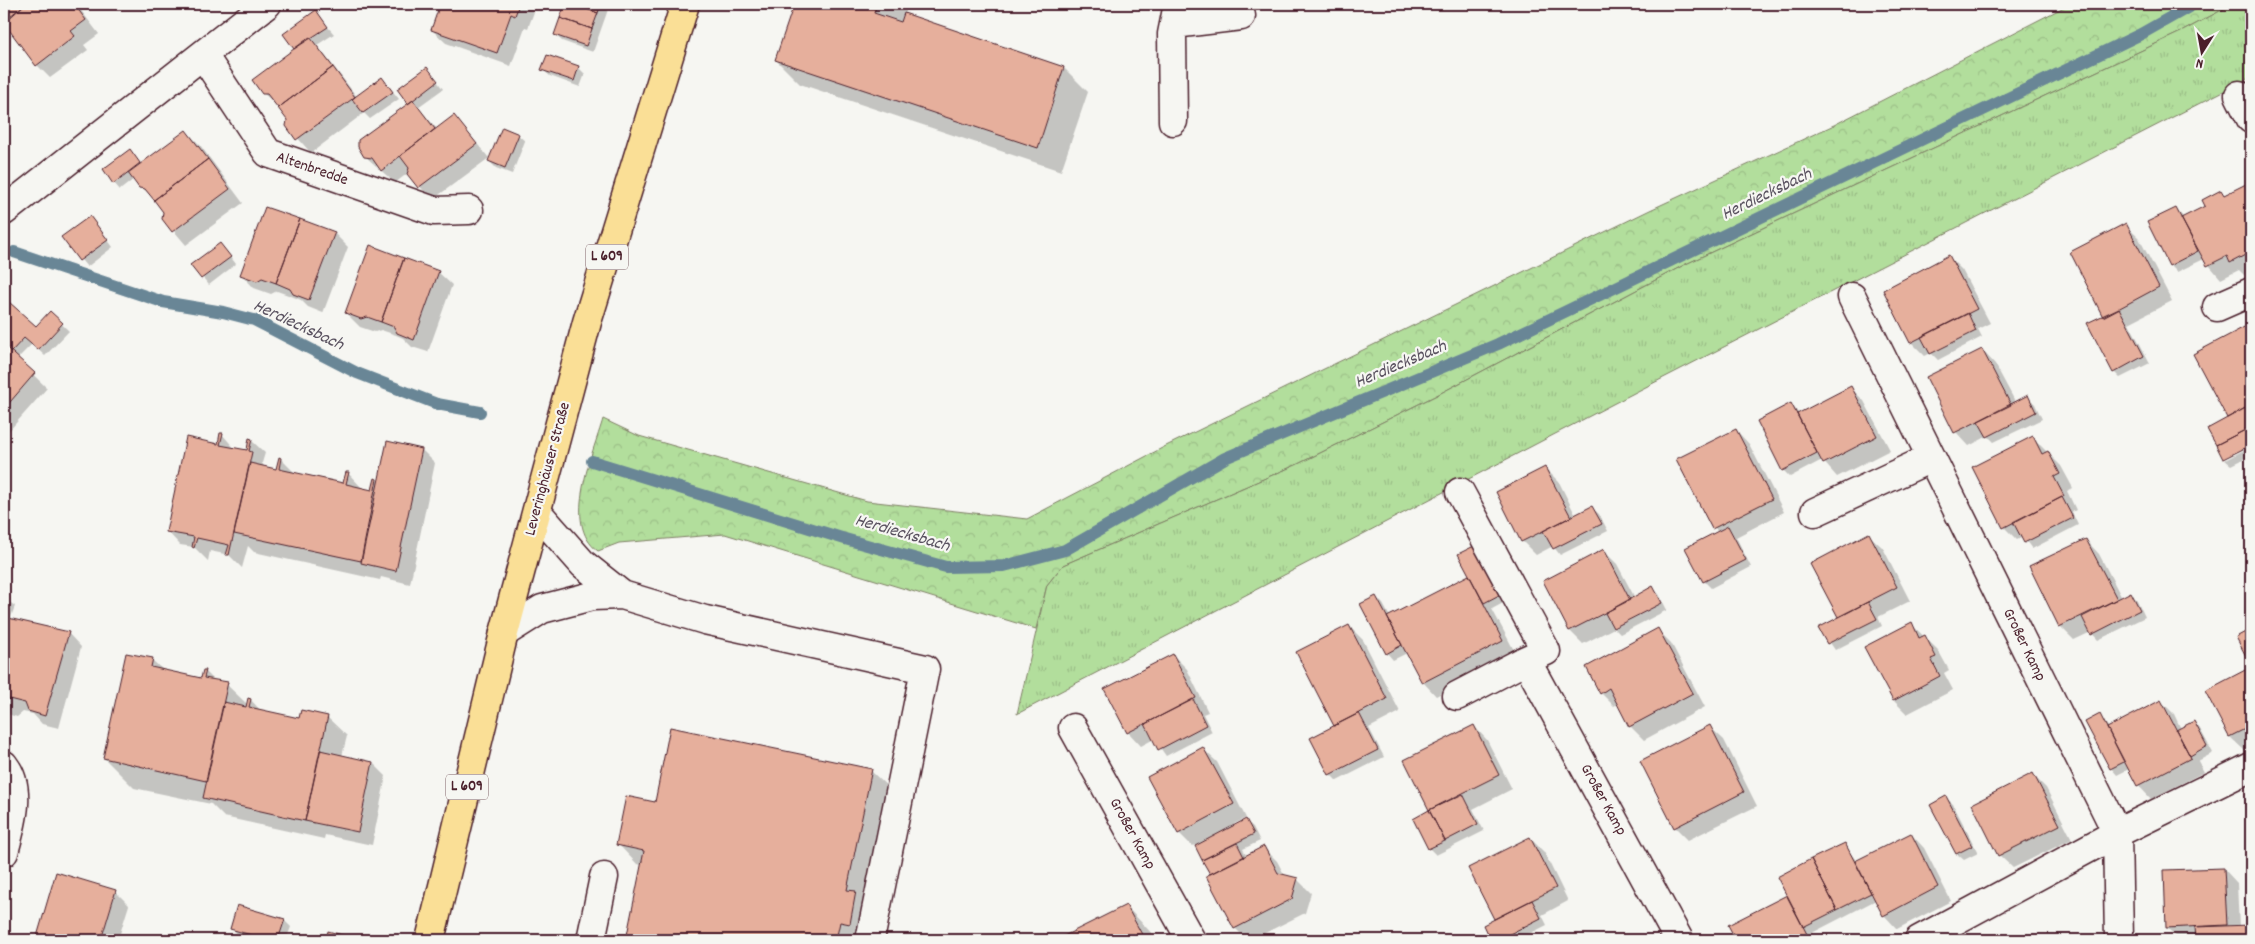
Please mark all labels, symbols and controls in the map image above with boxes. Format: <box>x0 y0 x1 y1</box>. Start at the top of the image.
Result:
north arrow <box>2178 28 2228 78</box>
text: N <box>2195 52 2205 73</box>
street label: Altenbredde <box>273 146 351 192</box>
water label: Herdiecksbach <box>1718 162 1817 228</box>
road number: L 609 <box>586 244 628 270</box>
water label: Herdiecksbach <box>249 294 348 358</box>
water label: Herdiecksbach <box>1351 334 1451 396</box>
street label: Leveringhäuser Straße <box>519 400 577 538</box>
water label: Herdiecksbach <box>852 509 953 560</box>
street label: Großer Kamp <box>1996 605 2052 685</box>
street label: Großer Kamp <box>1574 760 1632 840</box>
road number: L 609 <box>446 774 488 800</box>
street label: Großer Kamp <box>1103 794 1161 874</box>

